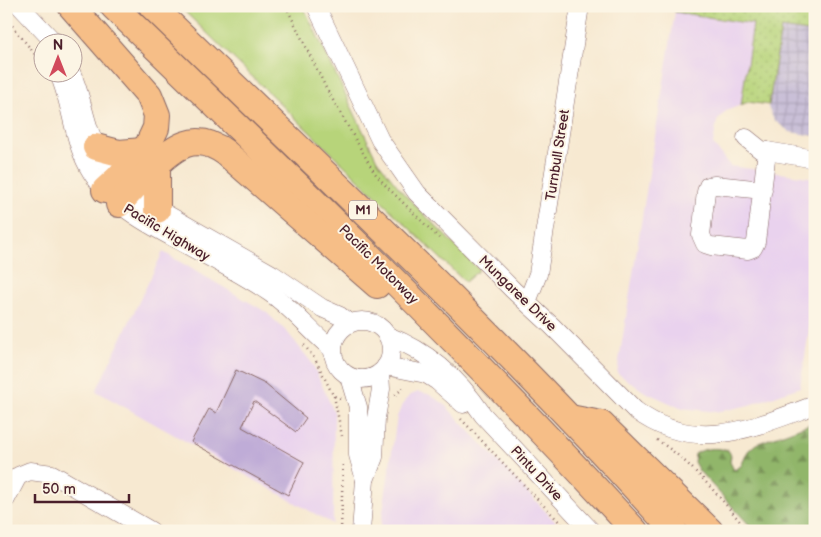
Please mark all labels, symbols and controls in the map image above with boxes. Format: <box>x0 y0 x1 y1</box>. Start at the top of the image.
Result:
north arrow <box>32 32 82 82</box>
text: N <box>53 37 63 54</box>
street label: Turnbull Street <box>542 108 573 202</box>
street label: Pacific Highway <box>120 200 214 265</box>
road number: M1 <box>349 200 377 220</box>
street label: Pacific Motorway <box>335 221 422 308</box>
street label: Mungaree Drive <box>475 252 560 335</box>
street label: Pintu Drive <box>507 442 566 504</box>
scale bar <box>35 472 129 504</box>
text: 50 m <box>42 480 76 499</box>

